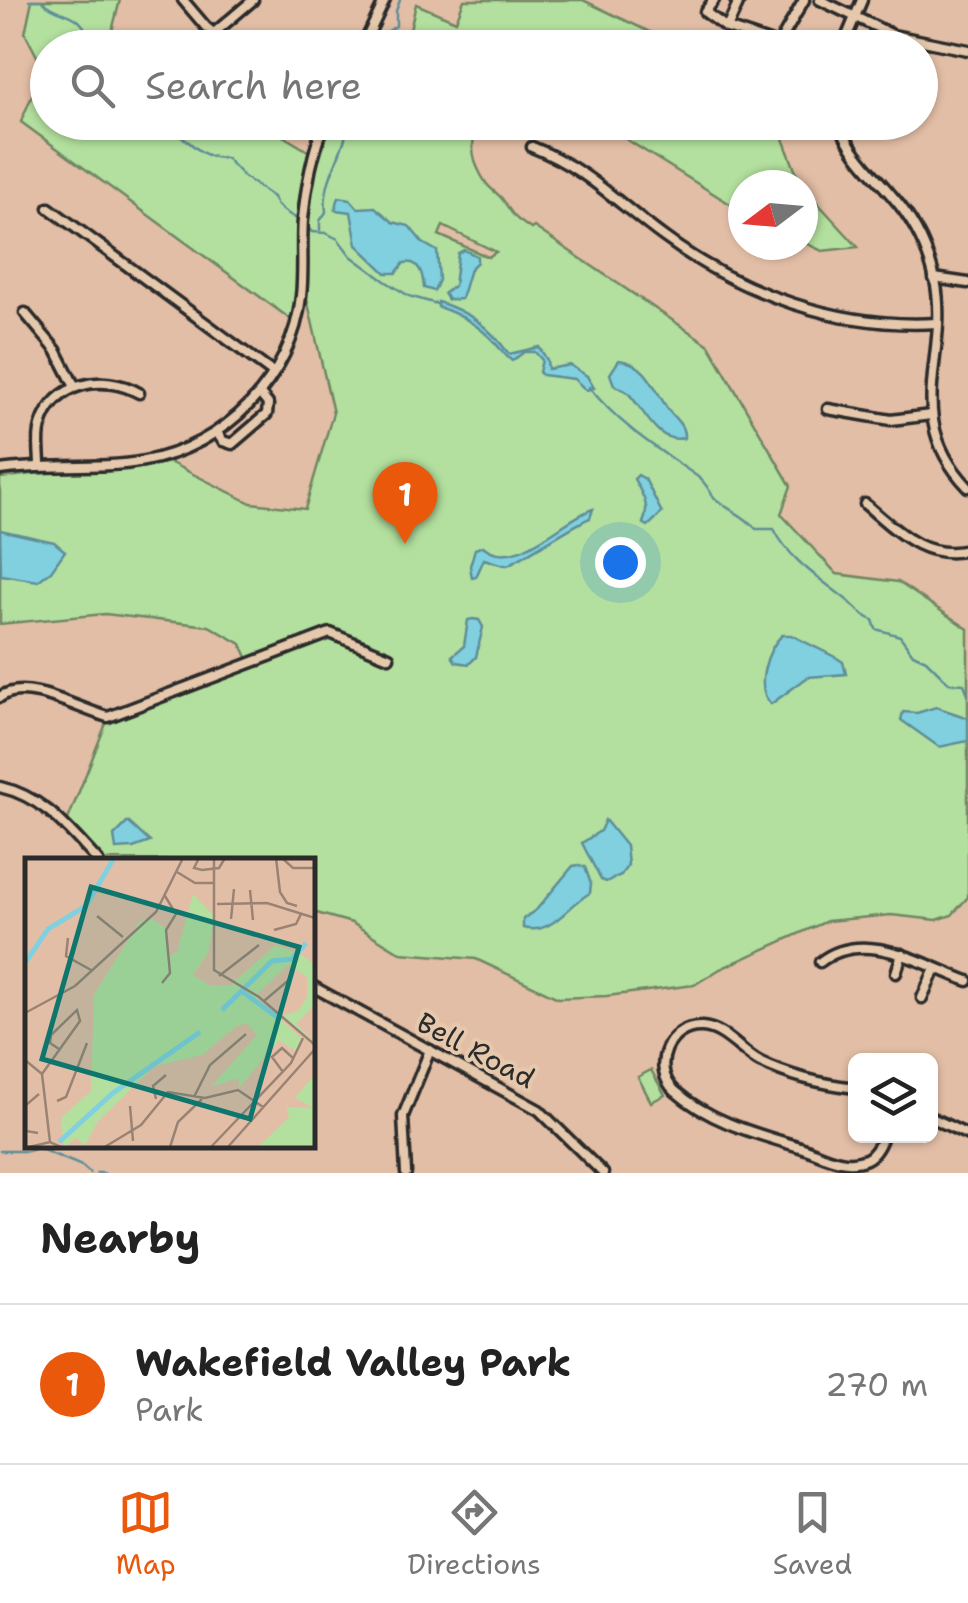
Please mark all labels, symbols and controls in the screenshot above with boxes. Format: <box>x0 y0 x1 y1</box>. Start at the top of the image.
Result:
search box <box>30 30 938 140</box>
icon: search <box>65 58 120 113</box>
text: Search here <box>145 60 362 111</box>
north arrow <box>728 170 818 260</box>
pin: 1 <box>372 462 438 544</box>
your location <box>595 537 646 588</box>
inset map <box>25 858 315 1148</box>
street label: Bell Road <box>410 1003 542 1097</box>
map controls <box>848 1053 938 1143</box>
button: layers <box>848 1053 938 1143</box>
text: Nearby <box>40 1210 200 1266</box>
text: Wakefield Valley Park <box>135 1337 571 1388</box>
text: 1 <box>65 1363 80 1406</box>
text: 270 m <box>825 1363 928 1406</box>
text: Park <box>135 1388 204 1431</box>
tab: Map <box>116 1485 176 1583</box>
tab: Directions <box>407 1485 541 1583</box>
tab: Saved <box>773 1485 852 1583</box>

